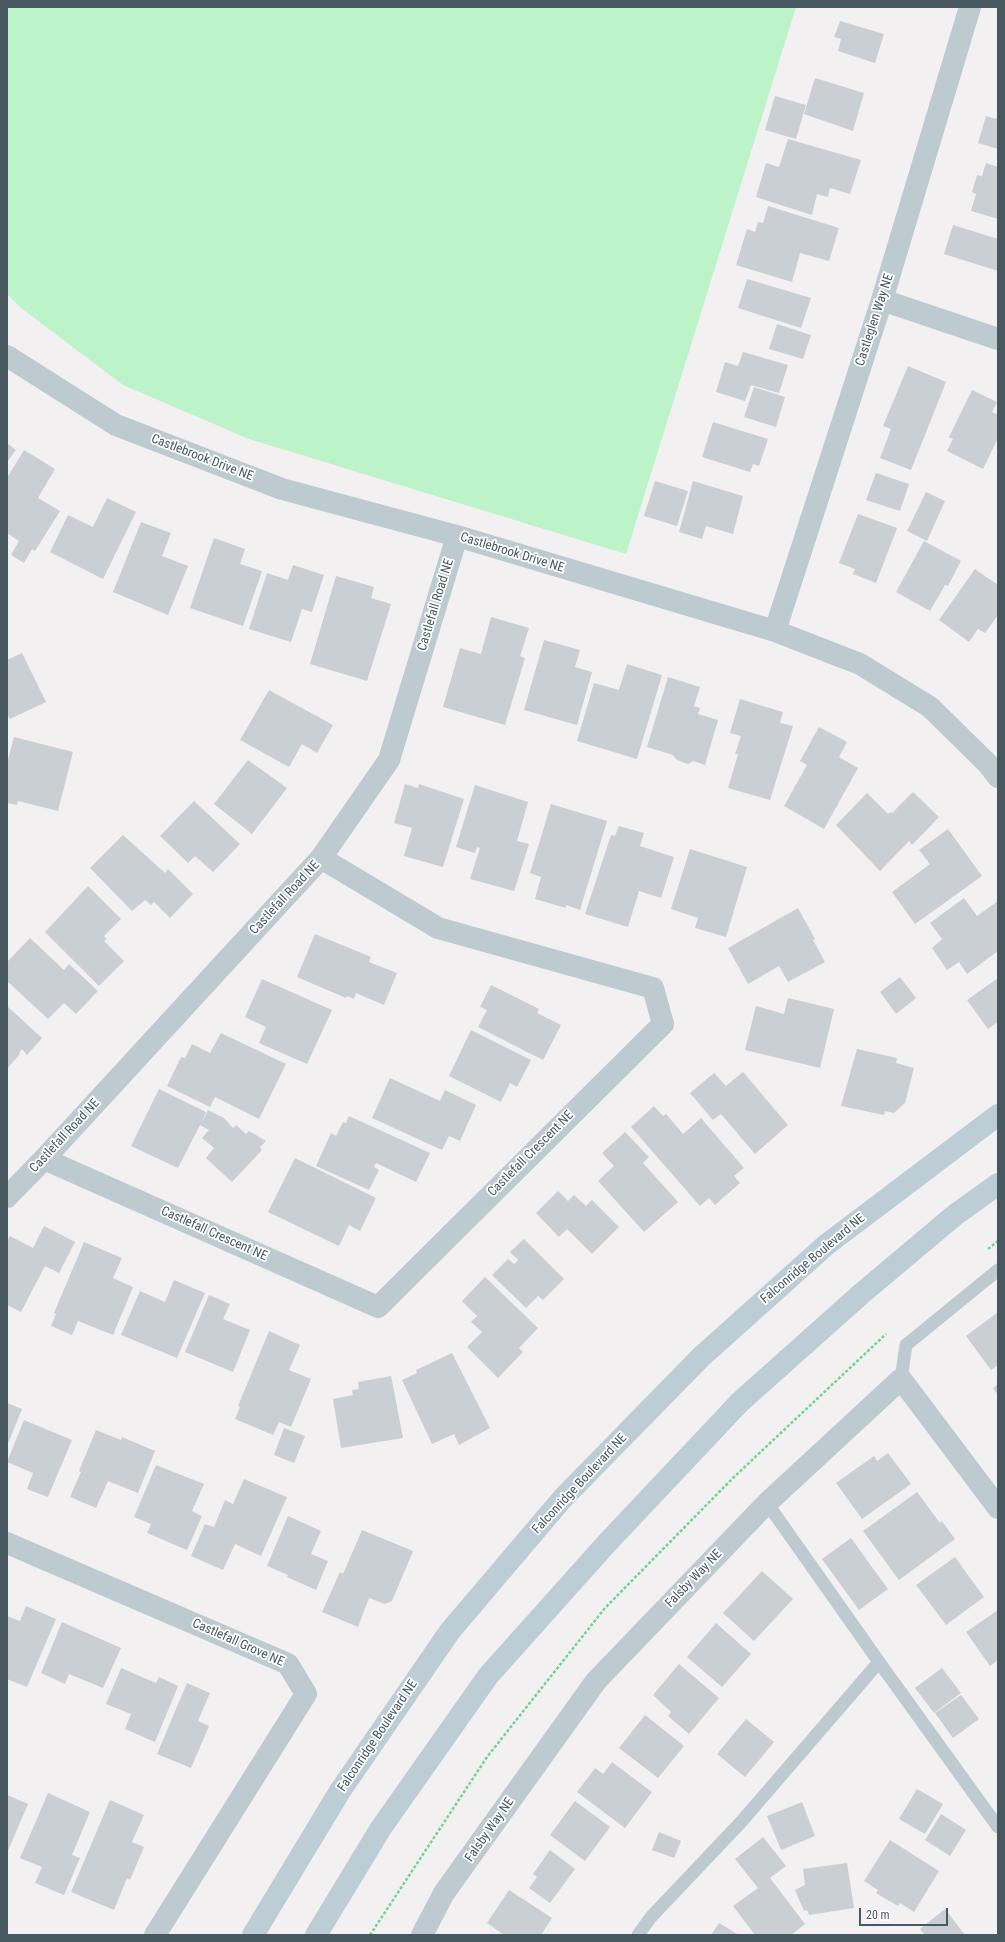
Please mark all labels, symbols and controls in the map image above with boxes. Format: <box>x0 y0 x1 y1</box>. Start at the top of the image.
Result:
street label: Castleglen Way NE <box>853 272 897 368</box>
street label: Castlebrook Drive NE <box>149 431 255 485</box>
street label: Castlebrook Drive NE <box>458 530 566 576</box>
street label: Castlefall Road NE <box>415 557 457 653</box>
street label: Castlefall Road NE <box>247 858 323 938</box>
street label: Castlefall Road NE <box>27 1096 103 1176</box>
street label: Castlefall Crescent NE <box>485 1108 577 1200</box>
street label: Castlefall Crescent NE <box>158 1204 270 1264</box>
street label: Falconridge Boulevard NE <box>758 1211 868 1307</box>
street label: Falconridge Boulevard NE <box>530 1431 630 1537</box>
street label: Falsby Way NE <box>662 1547 726 1611</box>
street label: Castlefall Grove NE <box>190 1616 286 1670</box>
street label: Falconridge Boulevard NE <box>335 1677 421 1795</box>
street label: Falsby Way NE <box>462 1795 518 1865</box>
scale bar <box>861 1900 950 1926</box>
text: 20 m <box>866 1908 890 1922</box>

